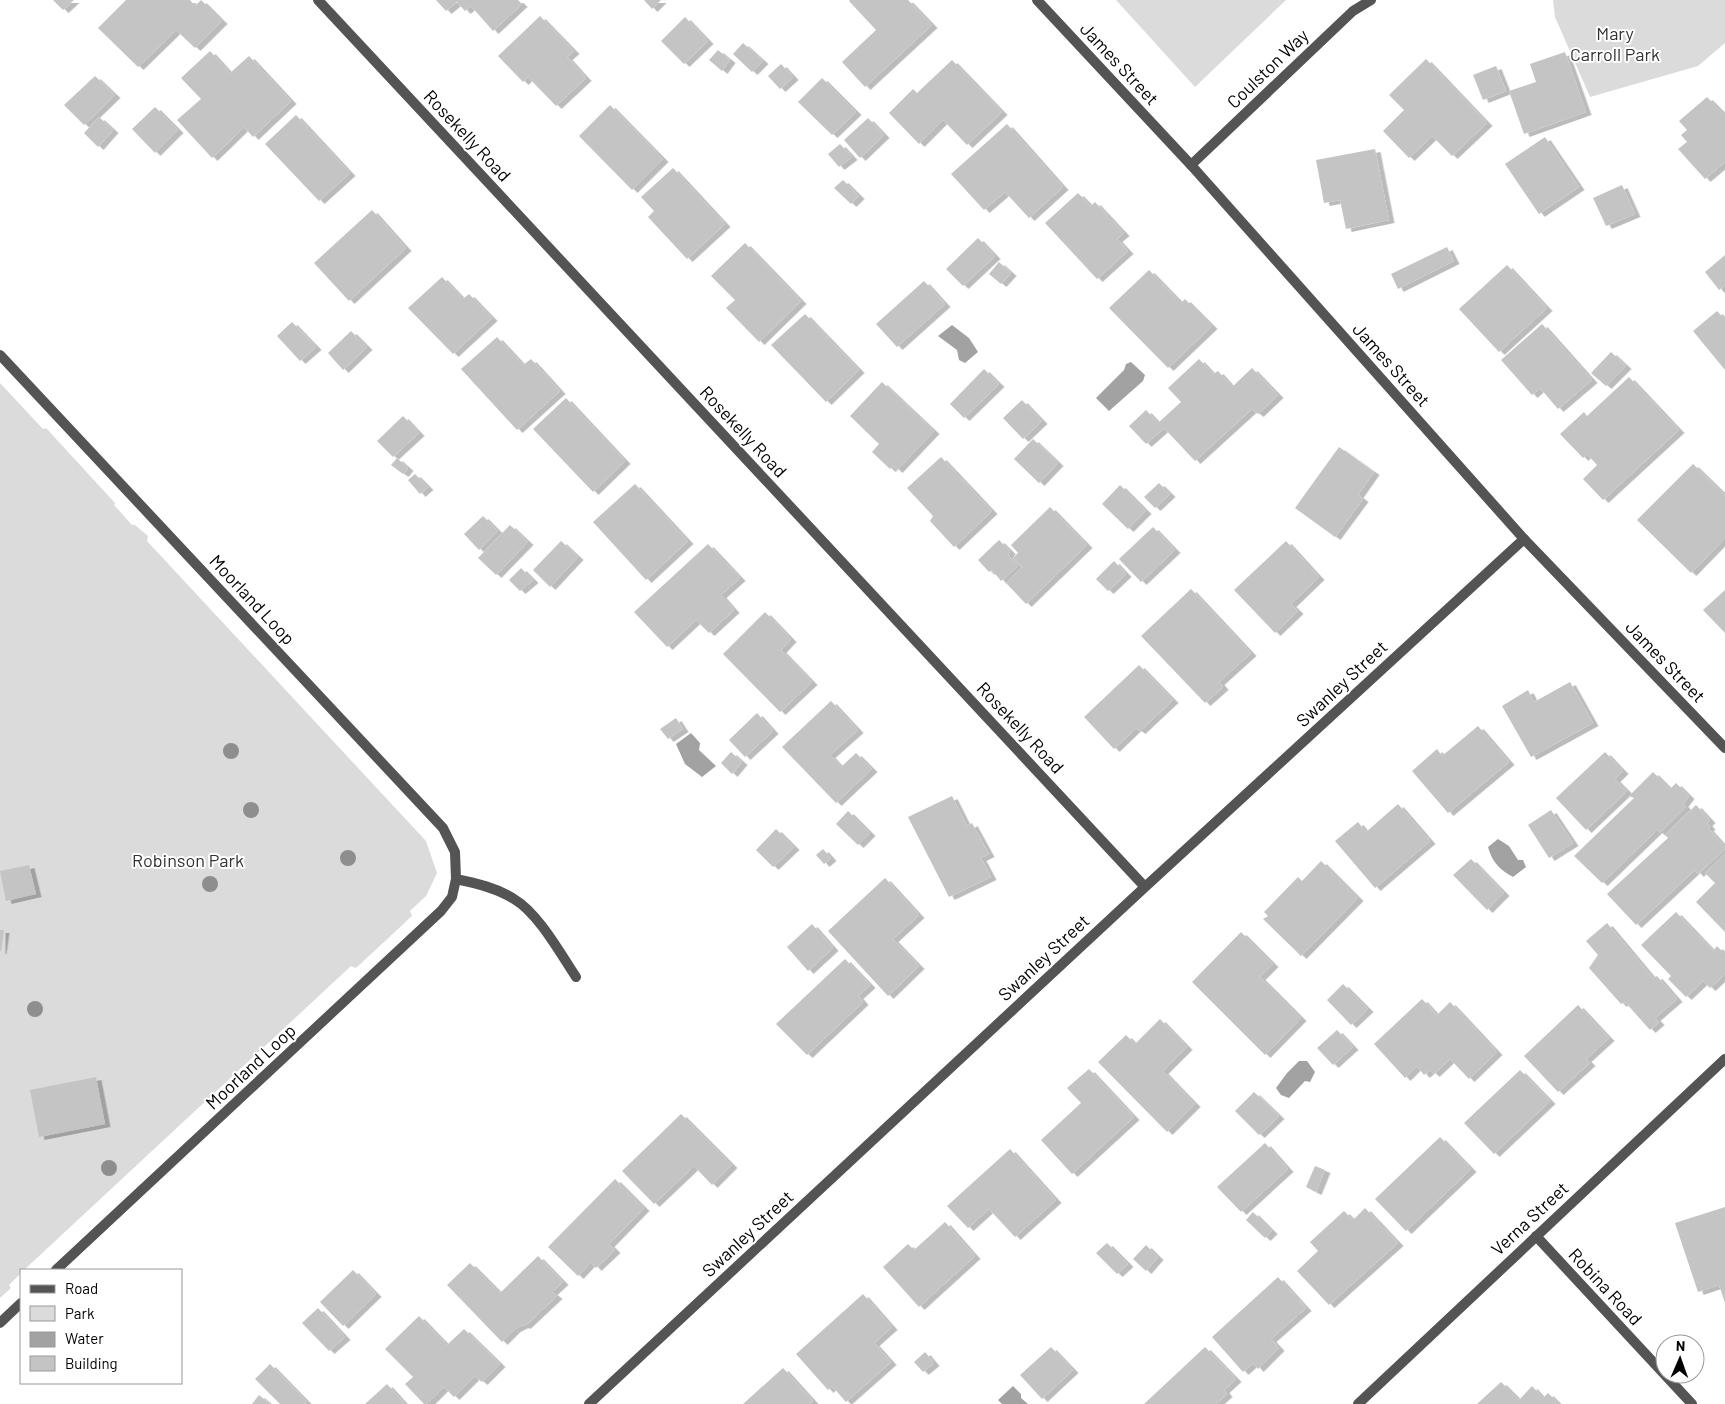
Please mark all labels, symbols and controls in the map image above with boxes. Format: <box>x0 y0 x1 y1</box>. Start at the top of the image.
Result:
street label: James Street <box>1076 17 1164 109</box>
park label: Mary Carroll Park <box>1570 22 1660 65</box>
street label: Coulston Way <box>1222 24 1313 113</box>
street label: Rosekelly Road <box>420 85 516 186</box>
street label: James Street <box>1348 318 1435 411</box>
street label: Rosekelly Road <box>696 381 792 482</box>
street label: Moorland Loop <box>205 550 300 649</box>
street label: James Street <box>1621 616 1710 707</box>
street label: Swanley Street <box>1291 635 1392 731</box>
street label: Rosekelly Road <box>973 677 1069 778</box>
park label: Robinson Park <box>132 849 244 871</box>
street label: Swanley Street <box>993 909 1094 1005</box>
street label: Moorland Loop <box>201 1019 300 1114</box>
street label: Verna Street <box>1486 1177 1572 1260</box>
street label: Swanley Street <box>697 1185 798 1281</box>
street label: Robina Road <box>1564 1243 1647 1329</box>
legend <box>20 1269 182 1384</box>
text: Road <box>65 1279 98 1297</box>
text: Park <box>65 1304 95 1322</box>
text: Water <box>65 1329 104 1347</box>
north arrow <box>1655 1334 1705 1384</box>
text: N <box>1676 1337 1685 1354</box>
text: Building <box>65 1354 118 1372</box>

